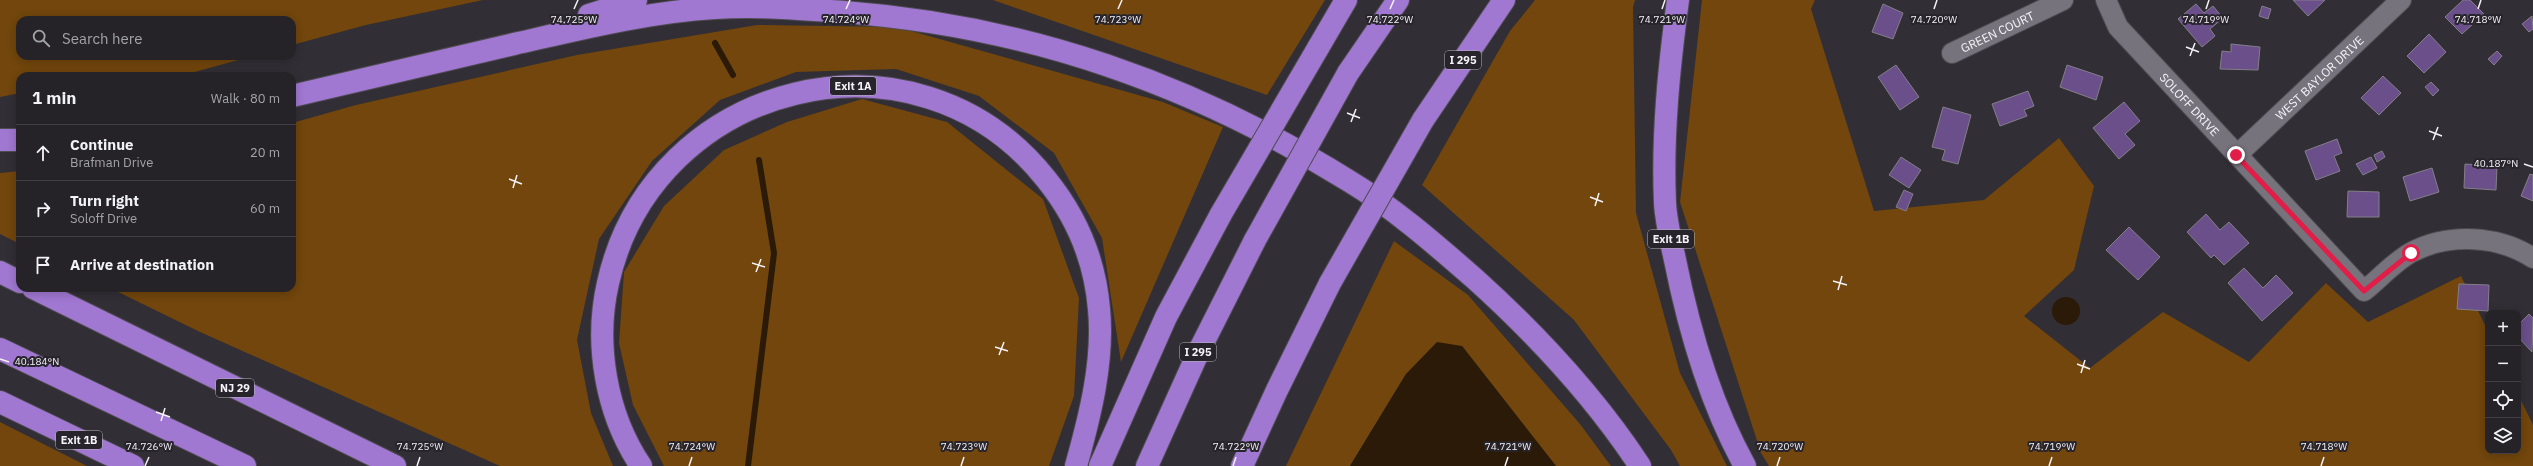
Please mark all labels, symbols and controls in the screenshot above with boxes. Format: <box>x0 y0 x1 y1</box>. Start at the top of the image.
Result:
street label: GREEN COURT <box>1958 7 2036 55</box>
text: 74.725°W <box>551 13 597 26</box>
text: 74.724°W <box>823 13 869 26</box>
text: 74.723°W <box>1095 13 1141 26</box>
text: 74.722°W <box>1367 13 1413 26</box>
text: 74.721°W <box>1639 13 1685 26</box>
text: 74.720°W <box>1911 13 1957 26</box>
text: 74.719°W <box>2183 13 2229 26</box>
text: 74.718°W <box>2455 13 2501 26</box>
search box <box>16 16 296 60</box>
icon: search <box>30 27 52 49</box>
text: Search here <box>62 29 142 48</box>
street label: WEST BAYLOR DRIVE <box>2272 32 2366 123</box>
road number: I 295 <box>1445 51 1481 69</box>
street label: SOLOFF DRIVE <box>2157 69 2223 139</box>
road number: Exit 1A <box>830 77 876 95</box>
text: 1 min <box>32 87 76 109</box>
text: Walk · 80 m <box>211 90 280 107</box>
text: Continue <box>70 135 134 154</box>
icon: ahead <box>32 142 54 164</box>
text: 20 m <box>250 144 280 161</box>
route end <box>2227 146 2245 164</box>
text: Brafman Drive <box>70 154 153 171</box>
text: 40.187°N <box>2474 157 2518 170</box>
text: Turn right <box>70 191 139 210</box>
icon: right <box>32 198 54 220</box>
text: 60 m <box>250 200 280 217</box>
text: Soloff Drive <box>70 210 137 227</box>
road number: Exit 1B <box>1648 230 1694 248</box>
route start <box>2402 244 2420 262</box>
icon: arrive <box>32 254 54 276</box>
text: Arrive at destination <box>70 255 214 274</box>
map controls <box>2485 310 2521 454</box>
button: + <box>2485 310 2521 346</box>
road number: I 295 <box>1180 343 1216 361</box>
button: − <box>2485 346 2521 382</box>
text: 40.184°N <box>15 355 59 368</box>
road number: NJ 29 <box>216 379 254 397</box>
button: locate <box>2485 382 2521 418</box>
button: layers <box>2485 418 2521 454</box>
road number: Exit 1B <box>56 431 102 449</box>
text: 74.726°W <box>126 440 172 453</box>
text: 74.725°W <box>397 440 443 453</box>
text: 74.724°W <box>669 440 715 453</box>
text: 74.723°W <box>941 440 987 453</box>
text: 74.722°W <box>1213 440 1259 453</box>
text: 74.721°W <box>1485 440 1531 453</box>
text: 74.720°W <box>1757 440 1803 453</box>
text: 74.719°W <box>2029 440 2075 453</box>
text: 74.718°W <box>2301 440 2347 453</box>

